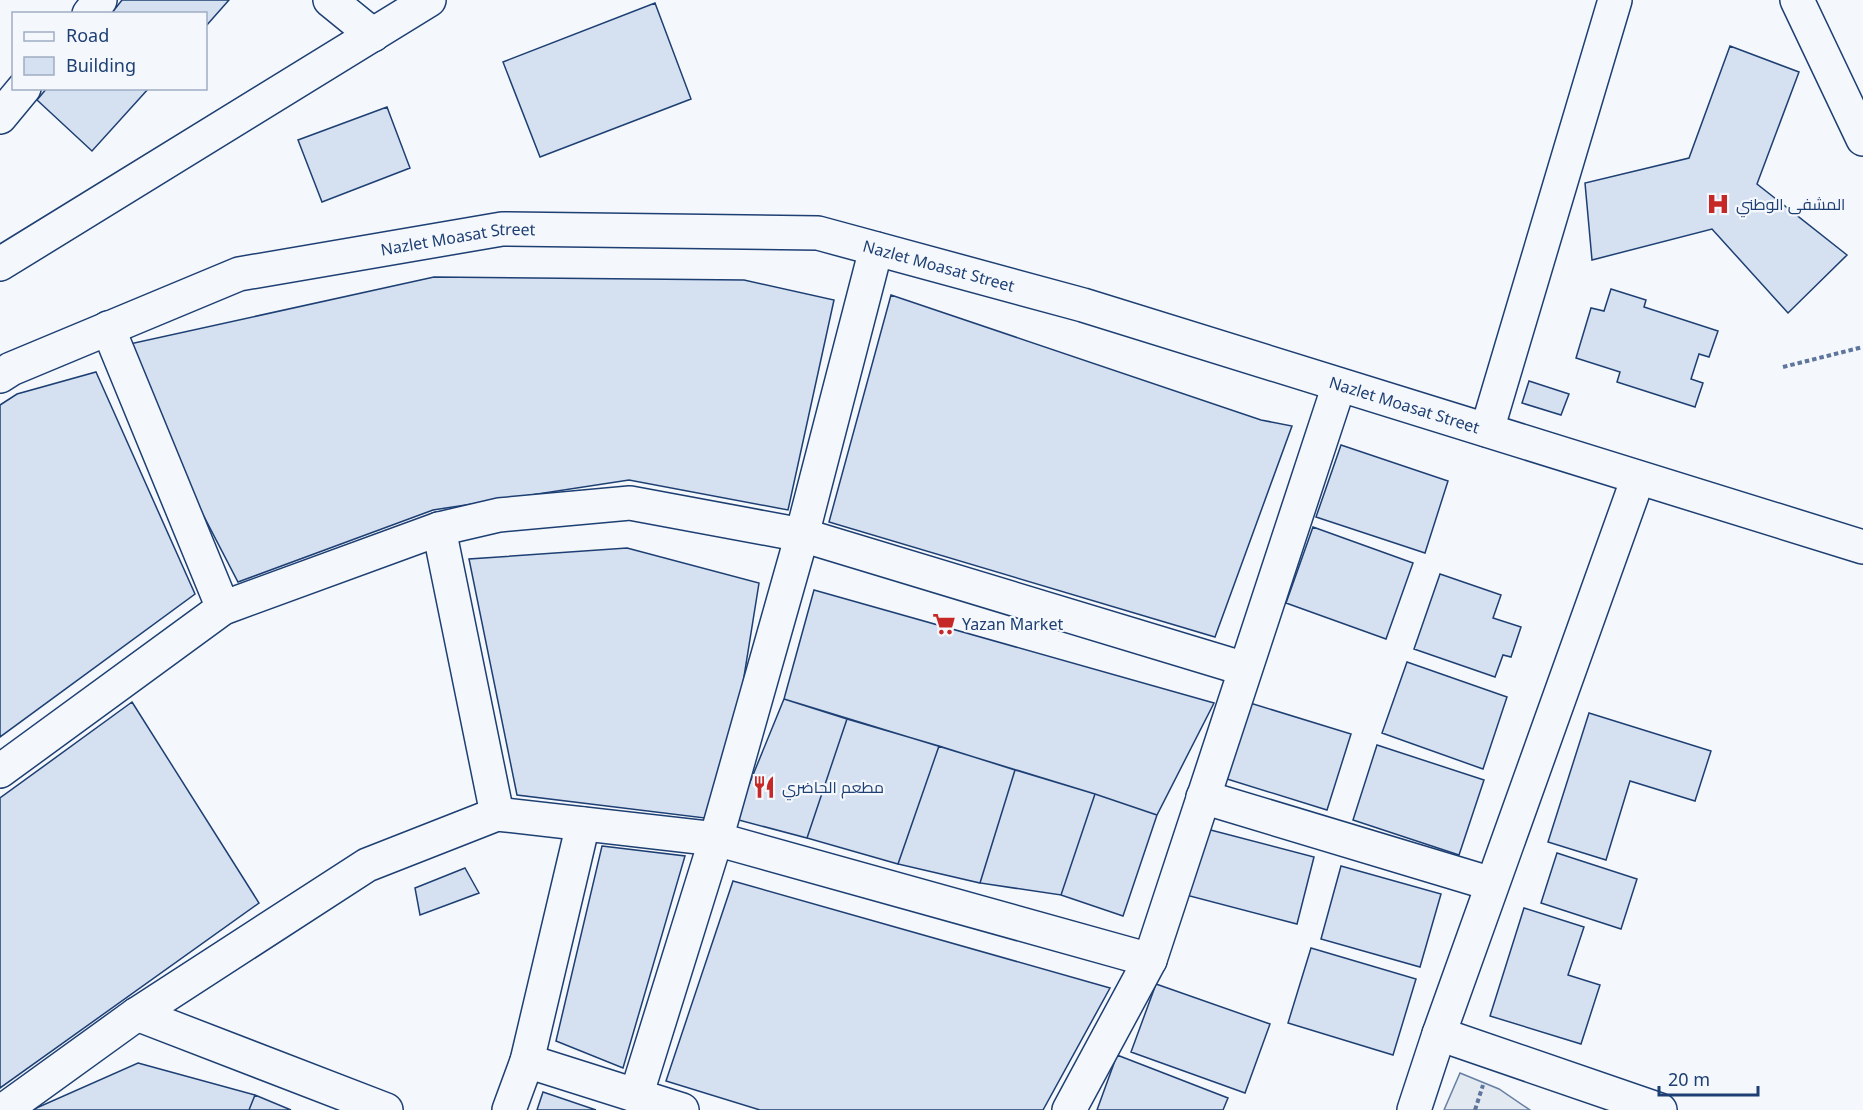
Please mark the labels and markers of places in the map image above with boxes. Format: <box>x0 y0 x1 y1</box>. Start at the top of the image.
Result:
hospital icon: المشفى الوطني <box>1705 191 1731 217</box>
place label: المشفى الوطني <box>1736 193 1845 218</box>
supermarket icon: Yazan Market <box>931 611 957 637</box>
place label: Yazan Market <box>962 613 1063 635</box>
restaurant icon: مطعم الحاضري <box>751 774 777 800</box>
place label: مطعم الحاضري <box>782 776 884 801</box>

